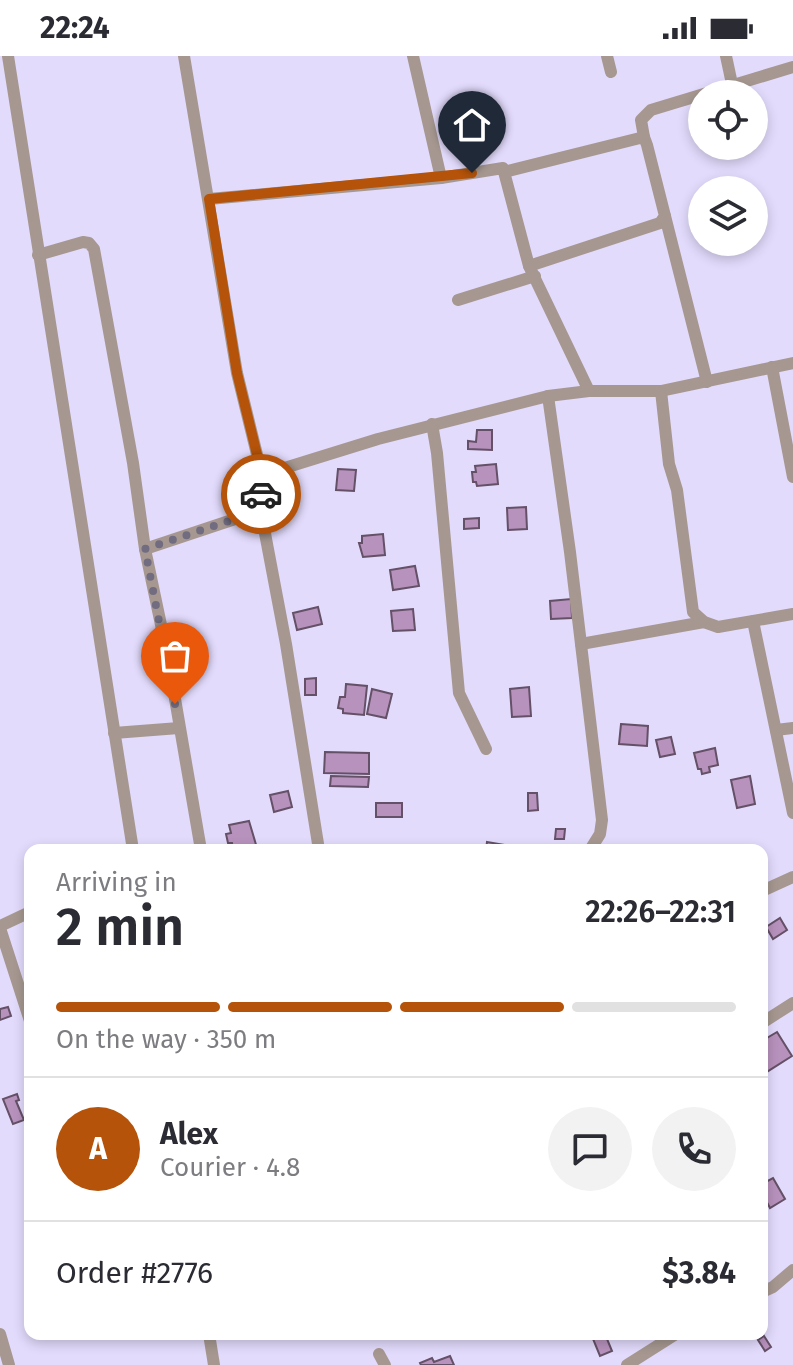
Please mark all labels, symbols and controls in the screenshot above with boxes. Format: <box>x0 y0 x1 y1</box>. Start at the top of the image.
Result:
text: 22:24 <box>40 10 110 46</box>
map controls <box>688 80 768 256</box>
button: locate <box>688 80 768 160</box>
pin <box>438 91 506 173</box>
icon: home <box>450 103 494 147</box>
button: layers <box>688 176 768 256</box>
courier <box>221 454 301 534</box>
icon: car <box>239 472 283 516</box>
pin <box>141 622 209 704</box>
icon: bag <box>153 634 197 678</box>
text: Arriving in <box>56 867 177 898</box>
text: 22:26–22:31 <box>585 894 736 930</box>
text: 2 min <box>56 896 184 959</box>
text: On the way · 350 m <box>56 1024 276 1055</box>
button: chat <box>548 1107 632 1191</box>
button: phone <box>652 1107 736 1191</box>
text: Alex <box>160 1116 218 1152</box>
text: A <box>89 1131 107 1167</box>
text: Courier · 4.8 <box>160 1152 300 1183</box>
text: Order #2776 <box>56 1255 213 1291</box>
text: $3.84 <box>662 1255 736 1291</box>

